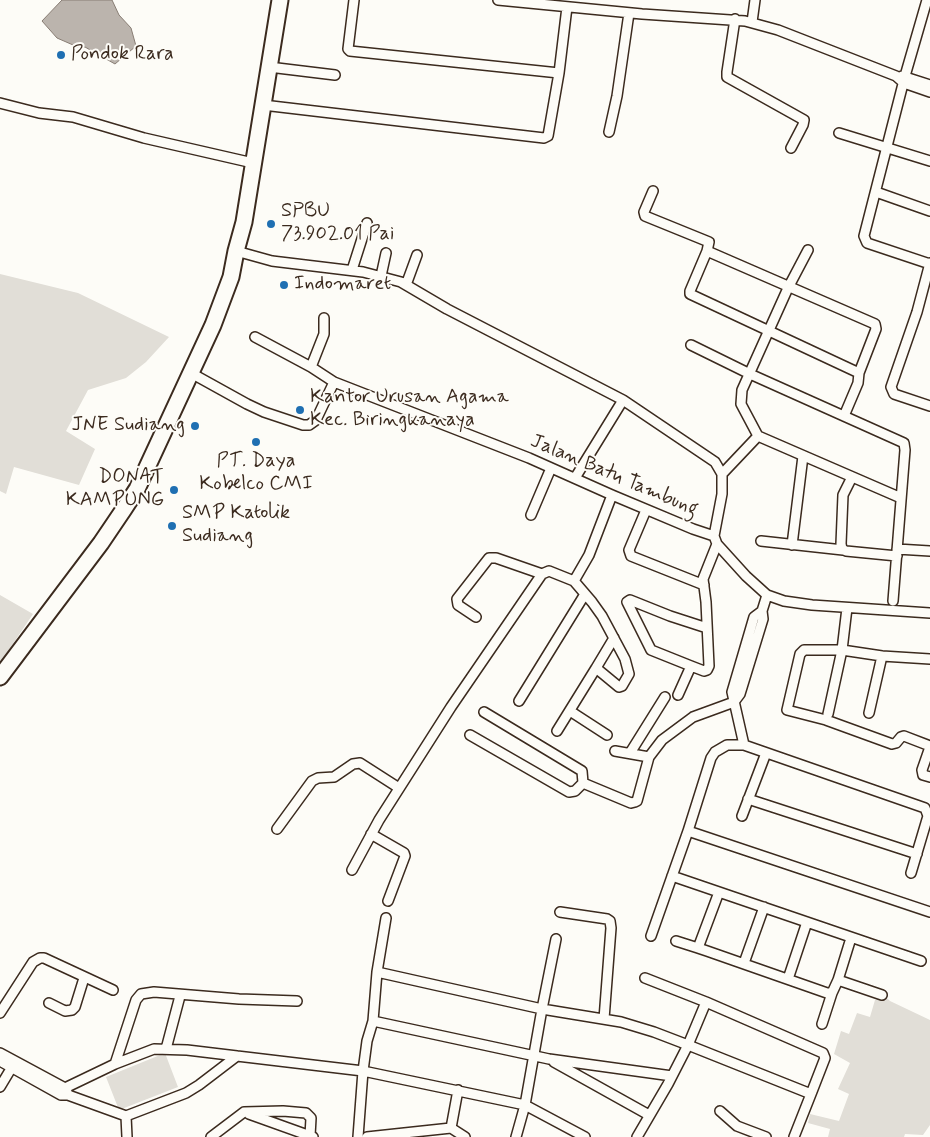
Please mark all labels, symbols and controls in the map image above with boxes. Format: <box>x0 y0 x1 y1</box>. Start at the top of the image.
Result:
place label: Pondok Rara <box>71 43 174 67</box>
marker: Pondok Rara <box>55 49 67 61</box>
place label: SPBU 73.902.01 Pai <box>281 200 395 247</box>
marker: SPBU 73.902.01 Pai <box>265 218 277 230</box>
place label: Indomaret <box>294 273 391 297</box>
marker: Indomaret <box>278 279 290 291</box>
place label: Kantor Urusan Agama Kec. Biringkanaya <box>310 386 509 433</box>
marker: Kantor Urusan Agama Kec. Biringkanaya <box>294 404 306 416</box>
place label: JNE Sudiang <box>71 414 185 438</box>
marker: JNE Sudiang <box>189 420 201 432</box>
street label: Jalan Batu Tambung <box>526 430 702 522</box>
marker: PT. Daya Kobelco CMI <box>250 436 262 448</box>
place label: PT. Daya Kobelco CMI <box>199 450 313 497</box>
place label: DONAT KAMPUNG <box>66 466 164 513</box>
marker: DONAT KAMPUNG <box>168 484 180 496</box>
place label: SMP Katolik Sudiang <box>182 502 290 549</box>
marker: SMP Katolik Sudiang <box>166 520 178 532</box>

